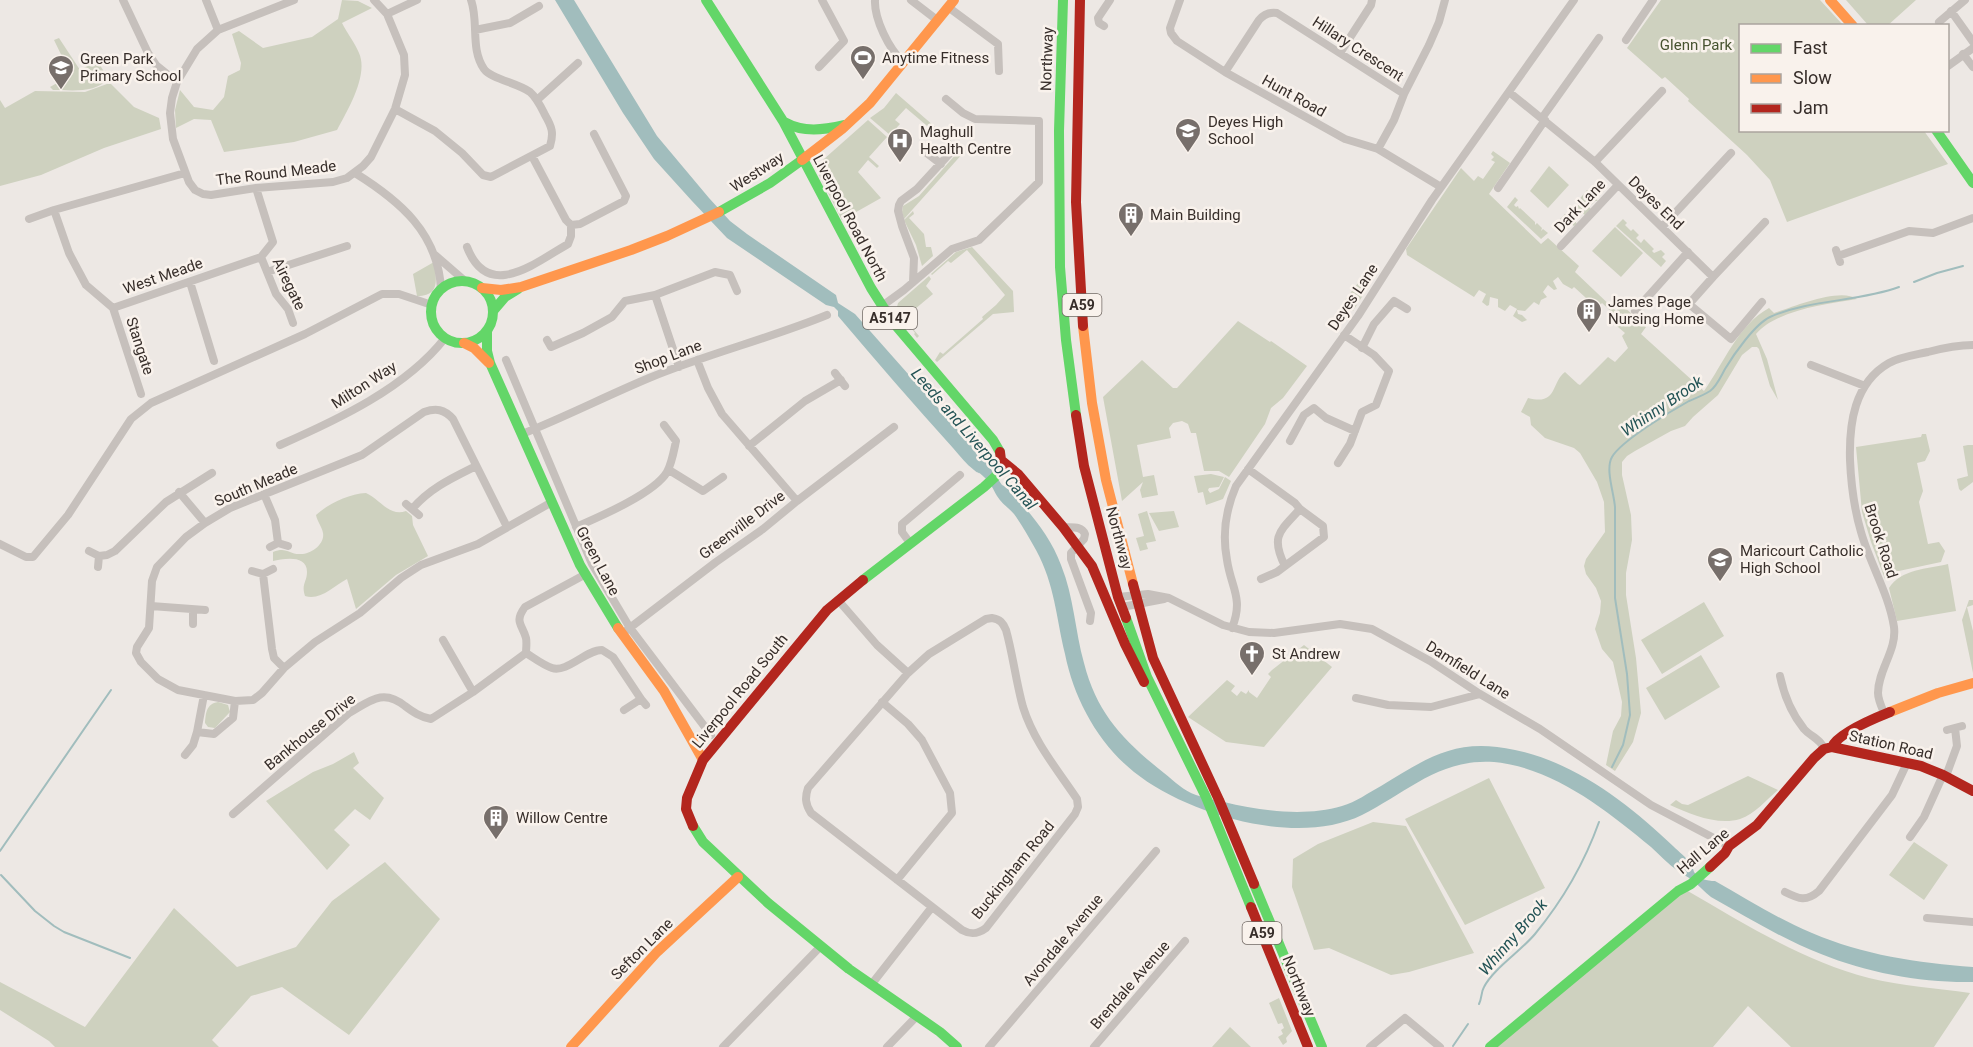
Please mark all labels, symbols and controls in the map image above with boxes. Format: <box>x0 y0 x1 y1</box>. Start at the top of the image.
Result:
street label: Hillary Crescent <box>1309 13 1407 85</box>
legend <box>1739 24 1949 132</box>
street label: Northway <box>1037 27 1057 91</box>
park label: Glenn Park <box>1660 36 1733 54</box>
text: Fast <box>1793 37 1828 58</box>
sports icon: Anytime Fitness <box>848 43 878 81</box>
place label: Anytime Fitness <box>882 49 989 67</box>
place label: Green Park Primary School <box>80 50 181 85</box>
school or university icon: Green Park Primary School <box>46 53 76 91</box>
text: Slow <box>1793 67 1832 88</box>
street label: Hunt Road <box>1259 71 1329 121</box>
text: Jam <box>1793 97 1829 118</box>
place label: Deyes High School <box>1208 113 1283 148</box>
school or university icon: Deyes High School <box>1173 116 1203 154</box>
place label: Maghull Health Centre <box>920 123 1011 158</box>
hospital icon: Maghull Health Centre <box>885 126 915 164</box>
street label: Westway <box>727 148 787 196</box>
street label: Liverpool Road North <box>809 152 891 284</box>
street label: The Round Meade <box>215 157 337 189</box>
street label: Deyes End <box>1625 172 1687 234</box>
street label: Dark Lane <box>1551 175 1609 237</box>
building icon: Main Building <box>1116 200 1146 238</box>
place label: Main Building <box>1150 206 1241 224</box>
street label: West Meade <box>121 254 205 298</box>
street label: Airegate <box>269 255 309 313</box>
street label: Deyes Lane <box>1324 260 1382 334</box>
place label: James Page Nursing Home <box>1608 293 1704 328</box>
road number: A59 <box>1062 294 1102 316</box>
building icon: James Page Nursing Home <box>1574 296 1604 334</box>
road number: A5147 <box>863 307 917 329</box>
street label: Stangate <box>122 315 158 377</box>
street label: Shop Lane <box>632 336 704 378</box>
street label: Milton Way <box>328 357 400 413</box>
water label: Leeds and Liverpool Canal <box>907 364 1041 514</box>
water label: Whinny Brook <box>1617 371 1708 440</box>
street label: South Meade <box>212 459 300 511</box>
street label: Greenville Drive <box>695 487 789 563</box>
street label: Brook Road <box>1861 502 1901 580</box>
street label: Northway <box>1102 505 1136 571</box>
street label: Green Lane <box>572 523 624 599</box>
place label: Maricourt Catholic High School <box>1740 542 1864 577</box>
school or university icon: Maricourt Catholic High School <box>1705 545 1735 583</box>
street label: Liverpool Road South <box>688 630 792 752</box>
street label: Damfield Lane <box>1423 637 1513 703</box>
church icon: St Andrew <box>1237 639 1267 677</box>
place label: St Andrew <box>1272 645 1340 663</box>
street label: Bankhouse Drive <box>261 690 359 774</box>
street label: Station Road <box>1847 727 1935 763</box>
building icon: Willow Centre <box>481 803 511 841</box>
place label: Willow Centre <box>516 809 608 827</box>
street label: Buckingham Road <box>968 817 1058 923</box>
street label: Hall Lane <box>1673 824 1733 878</box>
street label: Avondale Avenue <box>1019 890 1107 990</box>
water label: Whinny Brook <box>1475 894 1552 979</box>
street label: Sefton Lane <box>607 914 677 984</box>
road number: A59 <box>1242 922 1282 944</box>
street label: Brendale Avenue <box>1087 937 1173 1033</box>
street label: Northway <box>1279 953 1319 1019</box>

